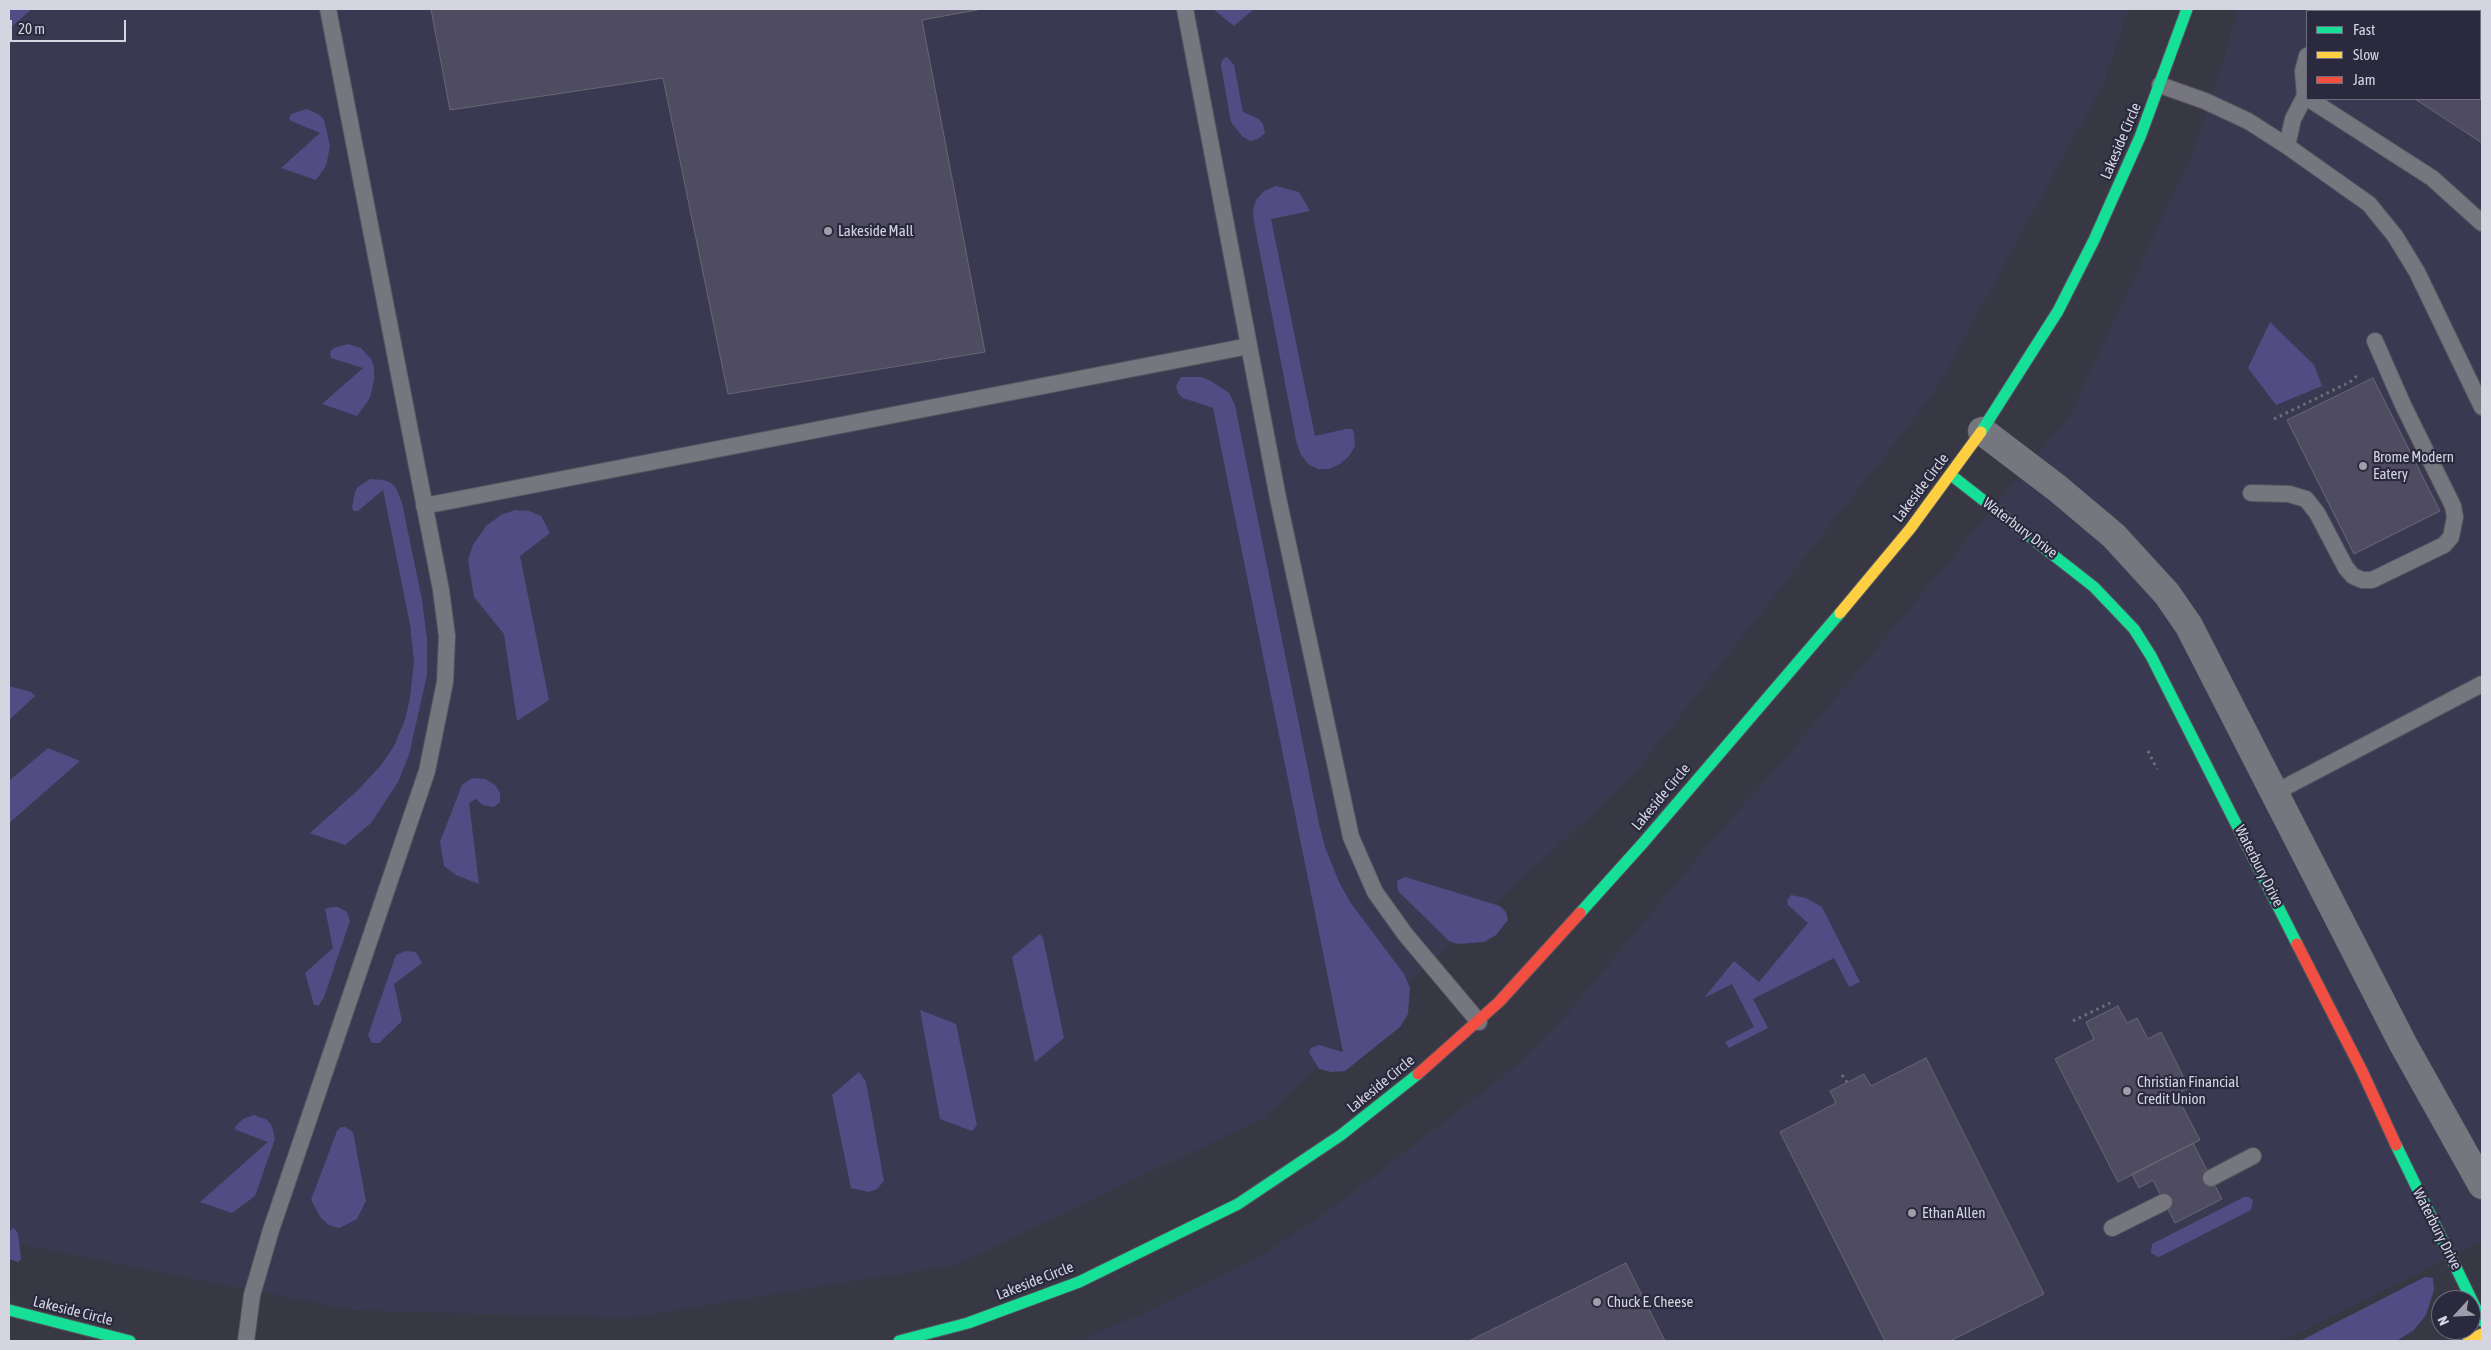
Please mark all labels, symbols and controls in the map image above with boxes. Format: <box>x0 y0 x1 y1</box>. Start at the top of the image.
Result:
scale bar <box>12 10 129 42</box>
legend <box>2306 10 2481 100</box>
text: 20 m <box>18 20 45 37</box>
text: Fast <box>2353 21 2375 38</box>
text: Slow <box>2353 46 2379 63</box>
text: Jam <box>2353 71 2376 88</box>
street label: Lakeside Circle <box>2097 100 2145 182</box>
place label: Lakeside Mall <box>838 222 914 240</box>
marker: Lakeside Mall <box>822 225 834 237</box>
place label: Brome Modern Eatery <box>2373 448 2454 483</box>
street label: Lakeside Circle <box>1889 450 1953 526</box>
marker: Brome Modern Eatery <box>2357 460 2369 472</box>
street label: Waterbury Drive <box>1979 494 2061 562</box>
street label: Lakeside Circle <box>1628 760 1694 834</box>
street label: Waterbury Drive <box>2231 822 2287 910</box>
street label: Lakeside Circle <box>1344 1051 1418 1117</box>
place label: Christian Financial Credit Union <box>2137 1073 2239 1108</box>
marker: Christian Financial Credit Union <box>2121 1085 2133 1097</box>
street label: Waterbury Drive <box>2409 1185 2465 1273</box>
place label: Ethan Allen <box>1922 1204 1986 1222</box>
marker: Ethan Allen <box>1906 1207 1918 1219</box>
street label: Lakeside Circle <box>994 1258 1076 1304</box>
north arrow <box>2431 1290 2481 1340</box>
street label: Lakeside Circle <box>31 1292 115 1330</box>
place label: Chuck E. Cheese <box>1607 1293 1693 1311</box>
marker: Chuck E. Cheese <box>1591 1296 1603 1308</box>
text: N <box>2434 1314 2452 1328</box>

